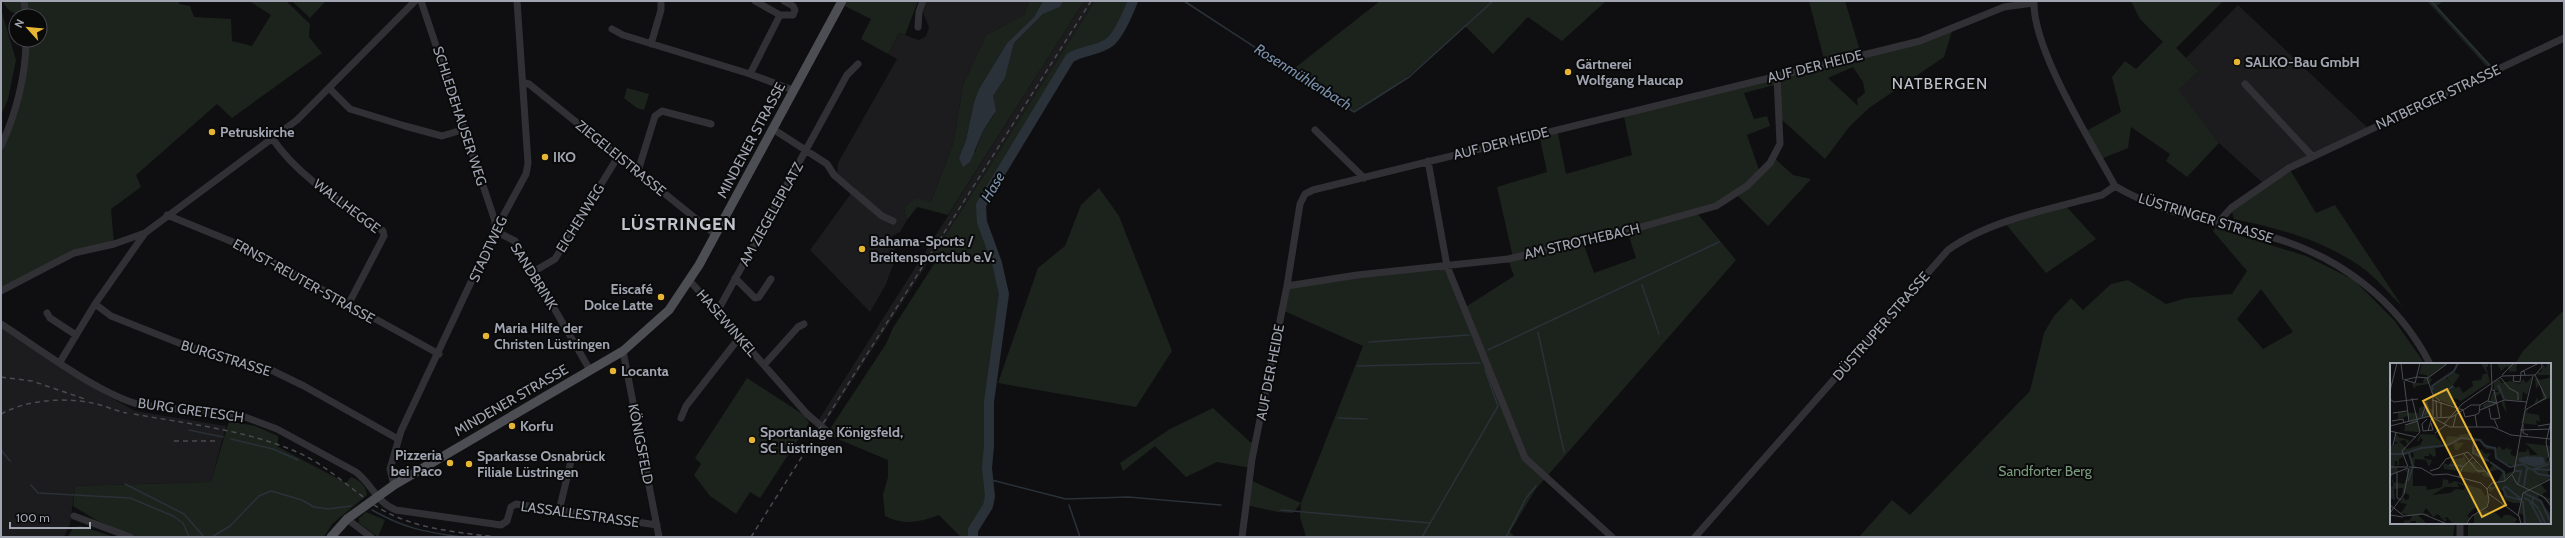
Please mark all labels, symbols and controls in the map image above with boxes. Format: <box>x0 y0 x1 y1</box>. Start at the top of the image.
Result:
north arrow <box>8 8 48 48</box>
text: N <box>11 17 27 30</box>
water label: Rosenmühlenbach <box>1251 40 1355 114</box>
street label: SCHLEDEHAUSER WEG <box>429 44 491 188</box>
street label: AUF DER HEIDE <box>1765 45 1865 87</box>
place label: SALKO-Bau GmbH <box>2245 53 2360 71</box>
place label: Gärtnerei Wolfgang Haucap <box>1576 55 1683 89</box>
marker: SALKO-Bau GmbH <box>2232 57 2242 67</box>
street label: NATBERGER STRASSE <box>2373 60 2503 134</box>
marker: Gärtnerei Wolfgang Haucap <box>1563 67 1573 77</box>
district label: NATBERGEN <box>1892 74 1988 93</box>
street label: MINDENER STRASSE <box>713 79 789 201</box>
street label: ZIEGELEISTRASSE <box>572 116 670 200</box>
street label: AUF DER HEIDE <box>1451 122 1551 164</box>
place label: Petruskirche <box>220 123 294 141</box>
marker: Petruskirche <box>207 127 217 137</box>
place label: IKO <box>553 148 576 166</box>
marker: IKO <box>540 152 550 162</box>
street label: AM ZIEGELEIPLATZ <box>735 159 807 269</box>
water label: Hase <box>977 169 1009 205</box>
street label: WALLHEGGE <box>310 175 384 237</box>
street label: EICHENWEG <box>552 180 608 256</box>
street label: LÜSTRINGER STRASSE <box>2136 189 2276 247</box>
street label: STADTWEG <box>465 213 511 285</box>
district label: LÜSTRINGEN <box>621 213 737 235</box>
street label: AM STROTHEBACH <box>1522 219 1642 263</box>
place label: Bahama-Sports / Breitensportclub e.V. <box>870 232 995 266</box>
street label: ERNST-REUTER-STRASSE <box>230 234 378 328</box>
street label: SANDBRINK <box>506 239 562 313</box>
marker: Bahama-Sports / Breitensportclub e.V. <box>857 244 867 254</box>
street label: DÜSTRUPER STRASSE <box>1829 268 1933 384</box>
place label: Eiscafé Dolce Latte <box>584 280 653 314</box>
street label: HASEWINKEL <box>693 285 761 361</box>
marker: Eiscafé Dolce Latte <box>656 292 666 302</box>
place label: Maria Hilfe der Christen Lüstringen <box>494 319 610 353</box>
street label: AUF DER HEIDE <box>1252 322 1288 422</box>
marker: Maria Hilfe der Christen Lüstringen <box>481 331 491 341</box>
street label: BURGSTRASSE <box>179 336 273 380</box>
street label: MINDENER STRASSE <box>451 360 571 440</box>
place label: Locanta <box>621 362 669 380</box>
inset map <box>2390 363 2551 524</box>
marker: Locanta <box>608 366 618 376</box>
street label: BURG GRETESCH <box>137 394 245 426</box>
street label: KÖNIGSFELD <box>624 402 658 486</box>
place label: Korfu <box>520 417 553 435</box>
marker: Korfu <box>507 421 517 431</box>
place label: Sportanlage Königsfeld, SC Lüstringen <box>760 423 903 457</box>
marker: Sportanlage Königsfeld, SC Lüstringen <box>747 435 757 445</box>
place label: Pizzeria bei Paco <box>391 446 442 480</box>
place label: Sparkasse Osnabrück Filiale Lüstringen <box>477 447 605 481</box>
marker: Pizzeria bei Paco <box>445 458 455 468</box>
marker: Sparkasse Osnabrück Filiale Lüstringen <box>464 459 474 469</box>
park label: Sandforter Berg <box>1998 462 2093 480</box>
street label: LASSALLESTRASSE <box>520 497 641 531</box>
scale bar <box>10 504 90 530</box>
text: 100 m <box>16 510 50 525</box>

